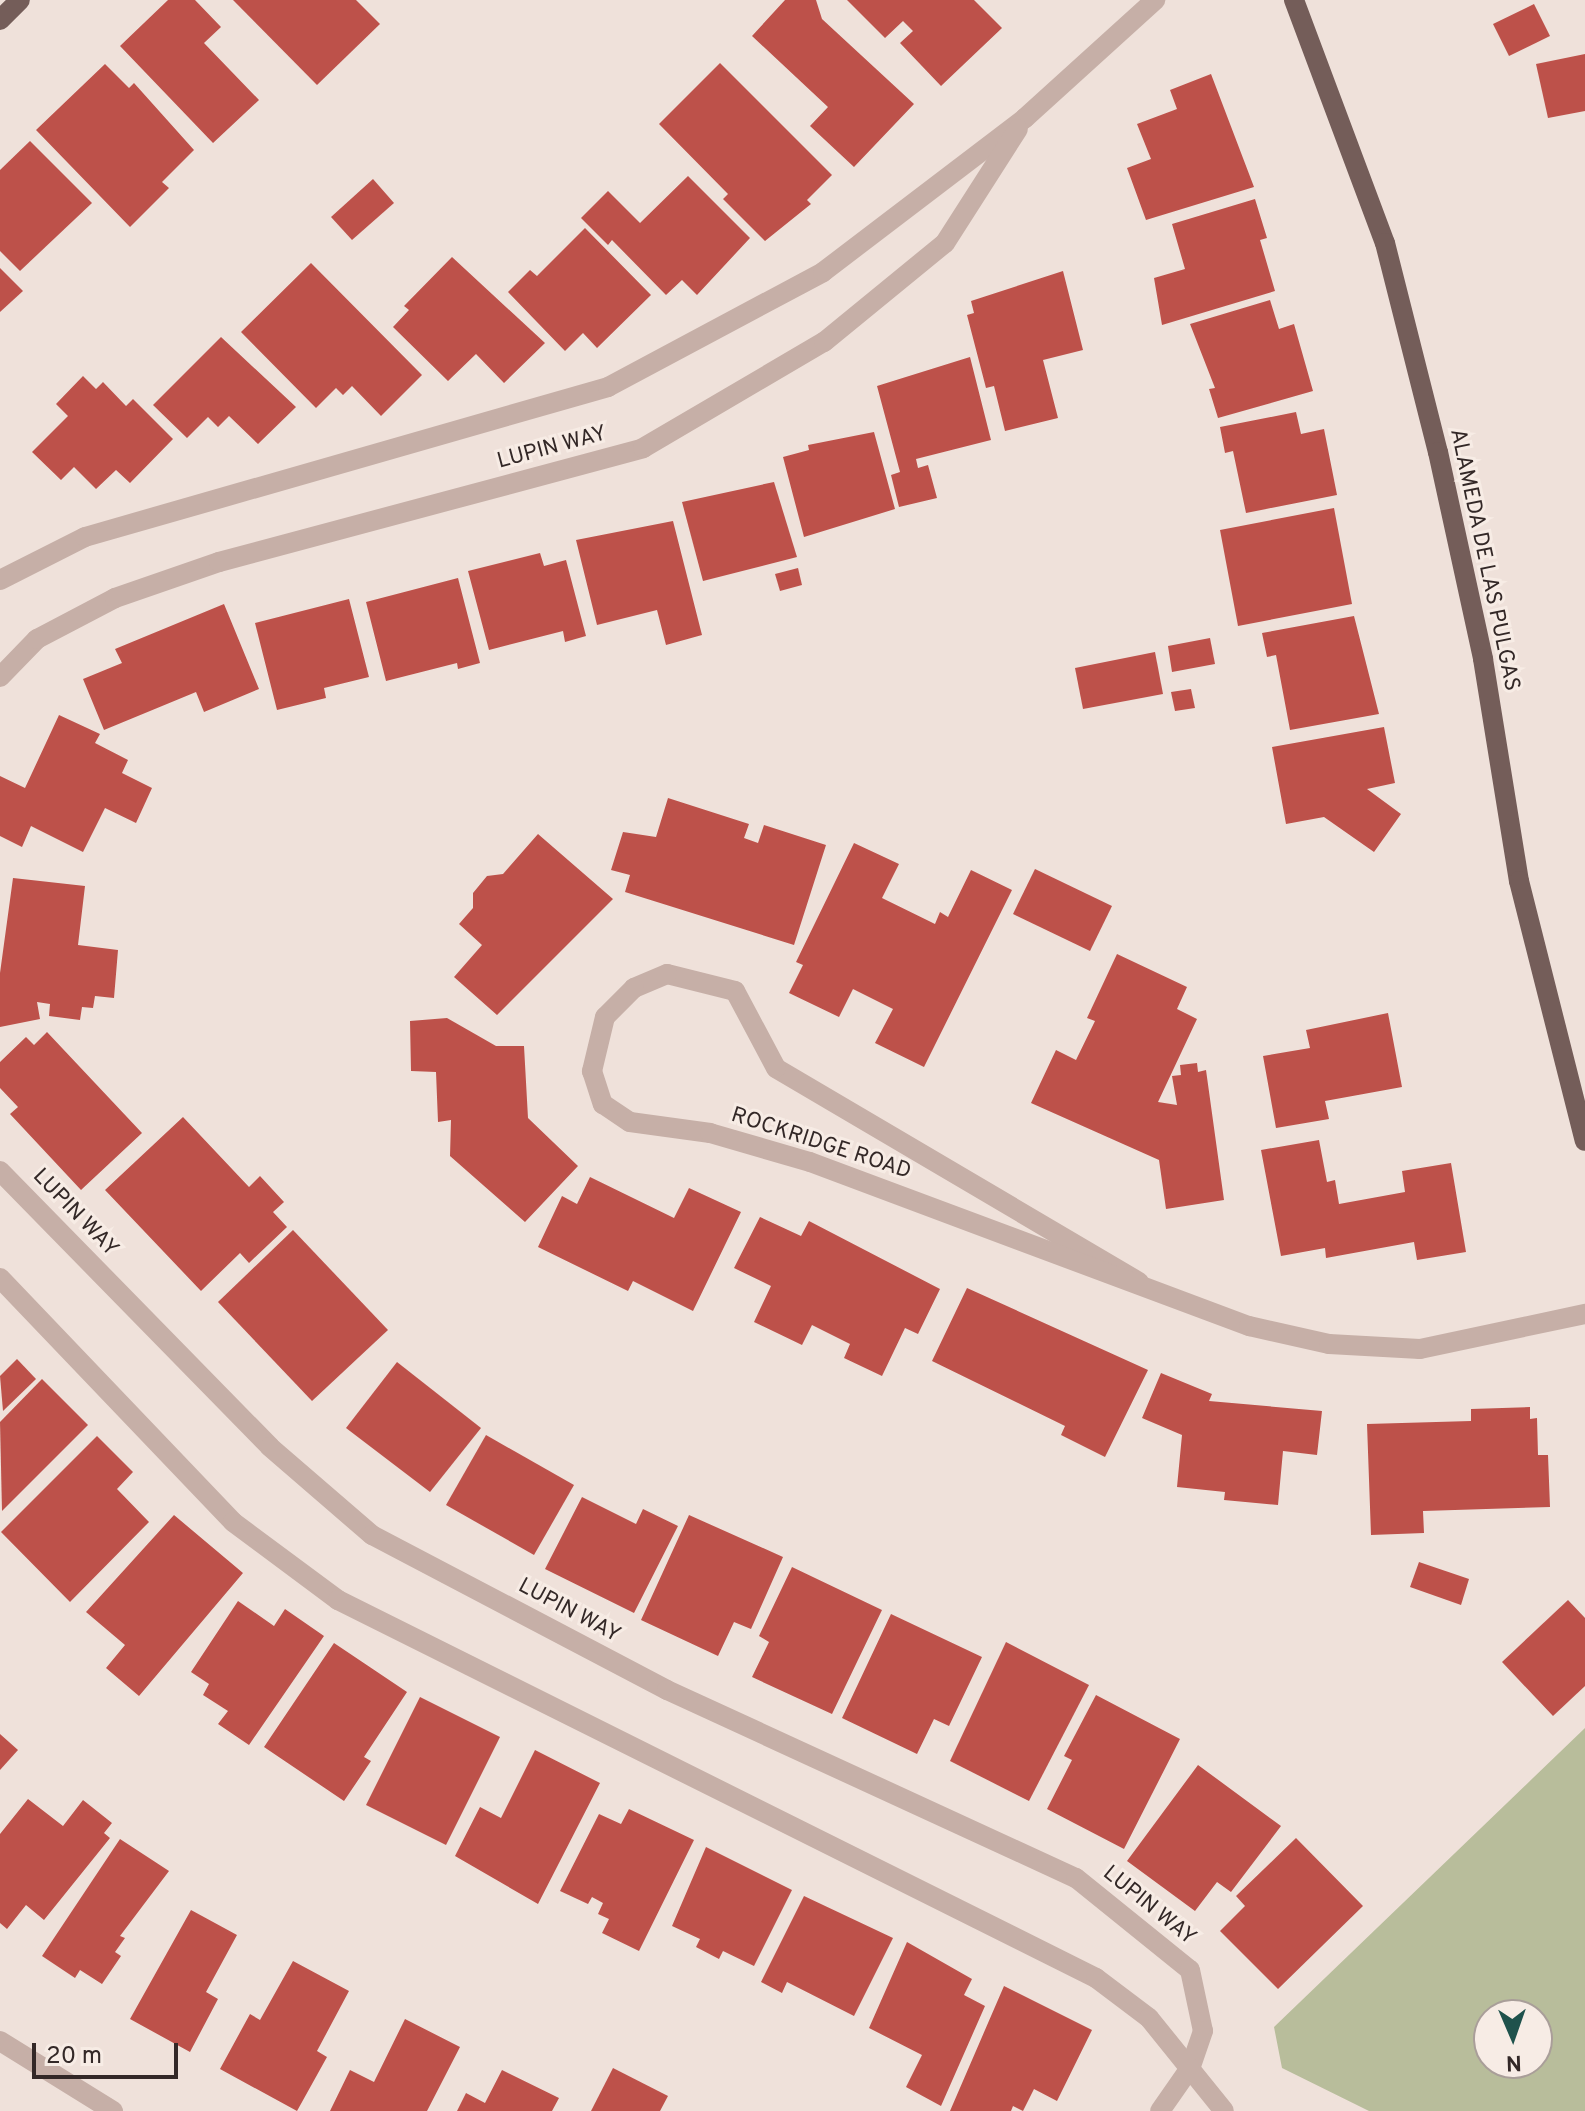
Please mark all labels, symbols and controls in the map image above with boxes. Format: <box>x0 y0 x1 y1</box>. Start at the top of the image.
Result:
street label: LUPIN WAY <box>494 421 610 475</box>
street label: ALAMEDA DE LAS PULGAS <box>1443 426 1525 694</box>
street label: ROCKRIDGE ROAD <box>728 1102 914 1186</box>
street label: LUPIN WAY <box>26 1163 124 1263</box>
street label: LUPIN WAY <box>513 1573 625 1649</box>
street label: LUPIN WAY <box>1097 1860 1201 1952</box>
north arrow <box>1473 1999 1553 2079</box>
scale bar <box>36 2027 182 2077</box>
text: 20 m <box>46 2042 102 2072</box>
text: N <box>1505 2048 1522 2075</box>

